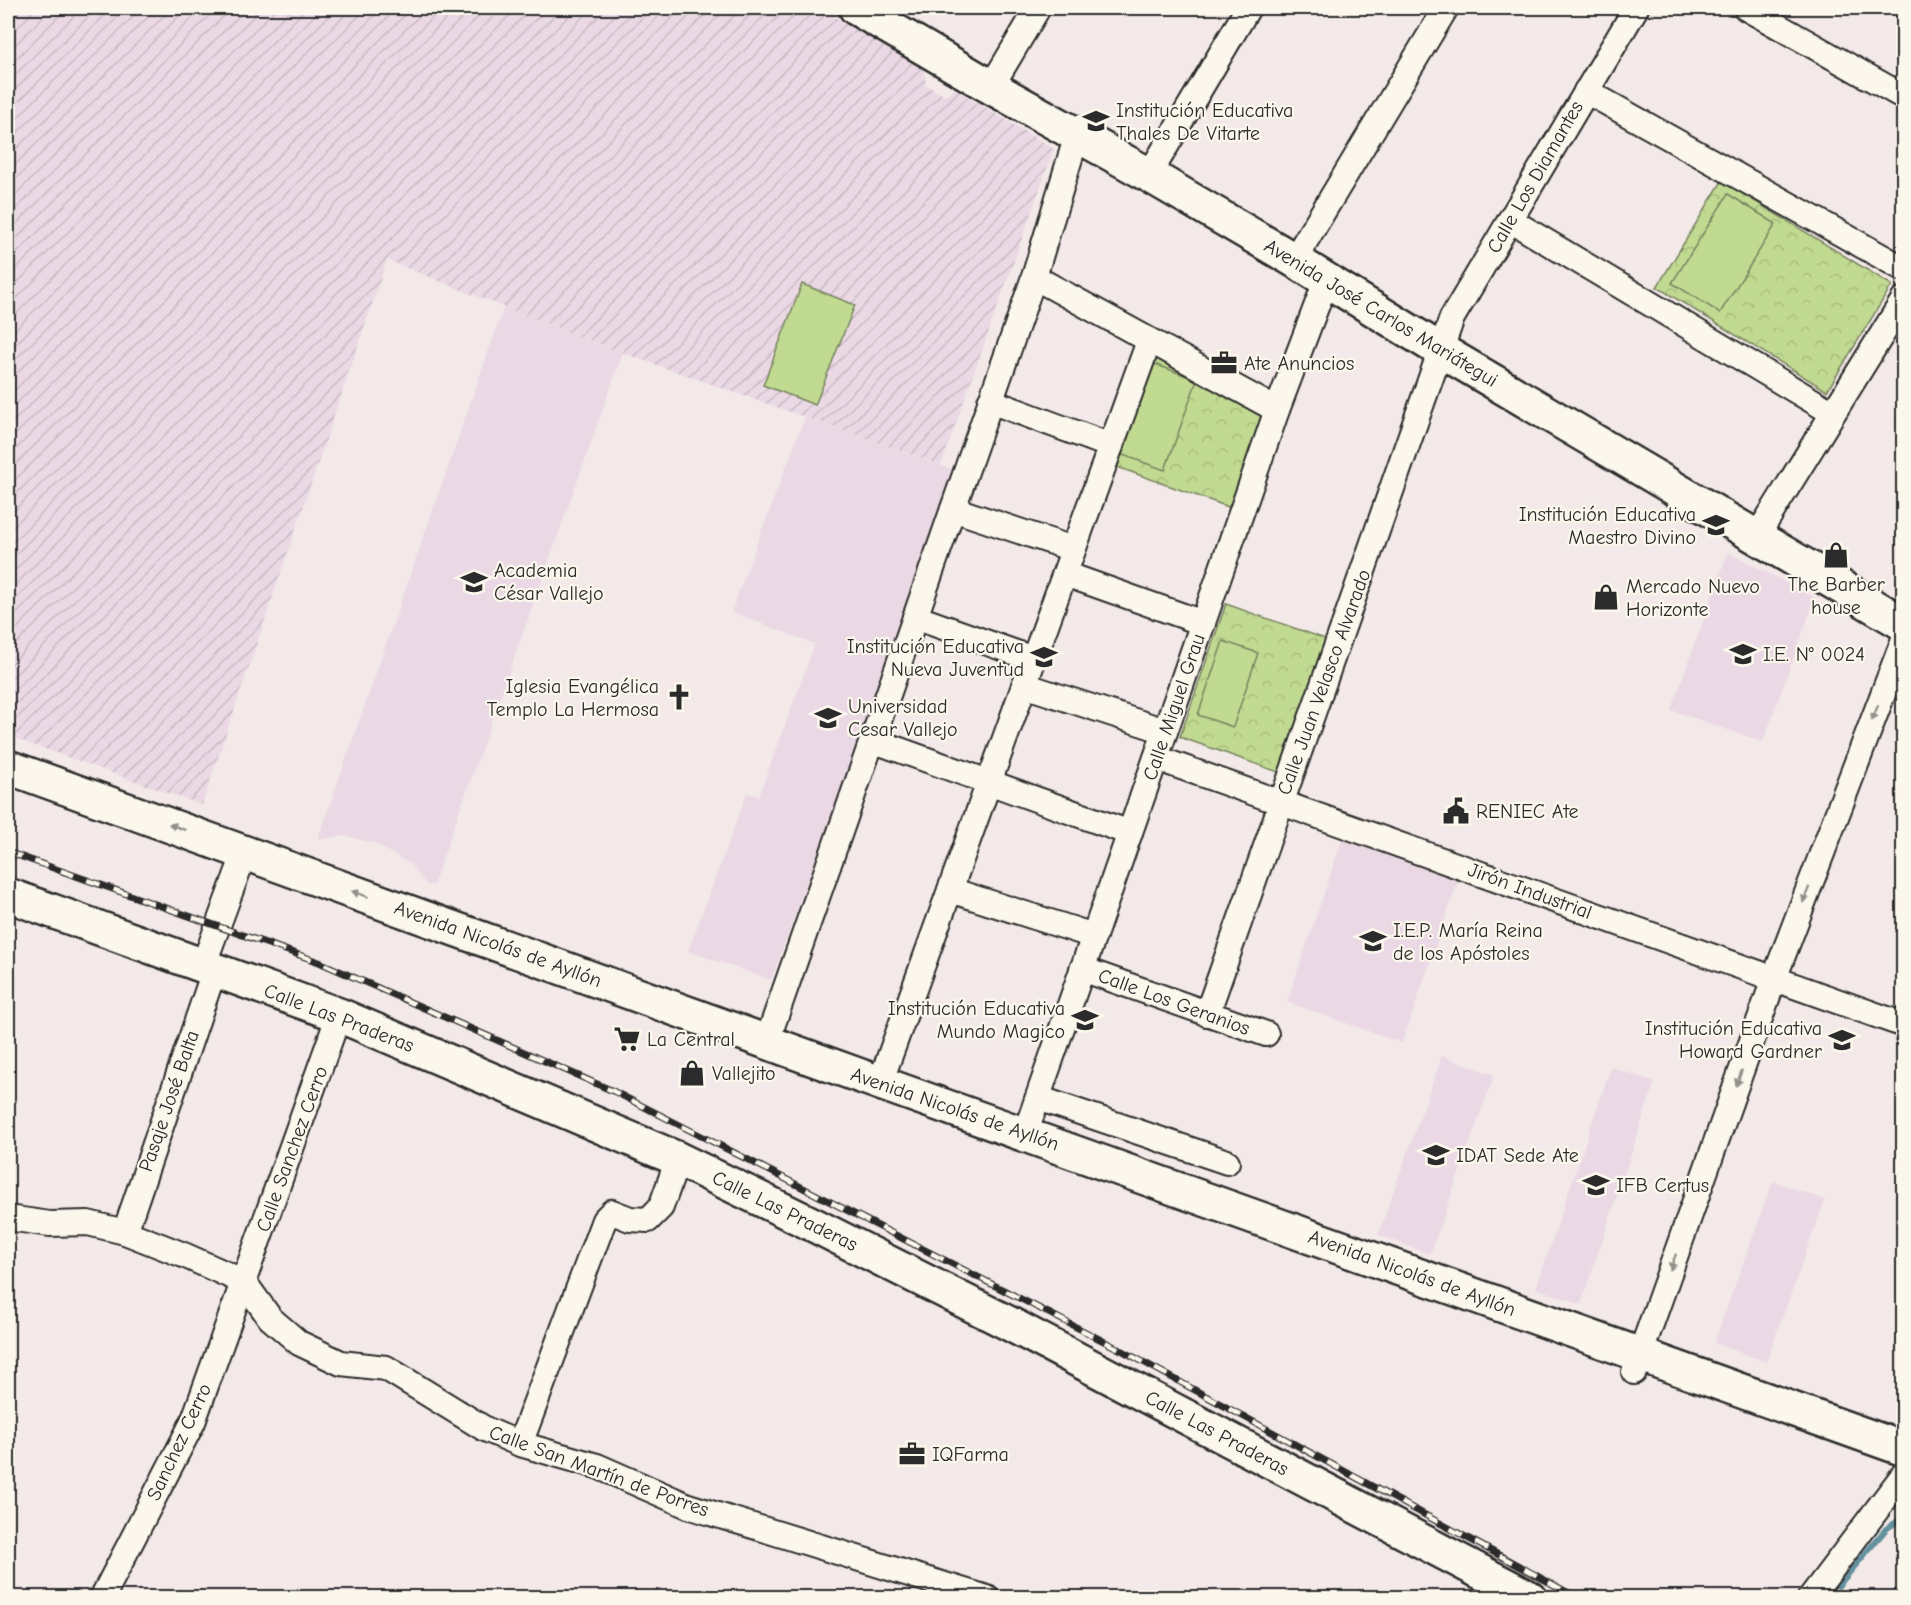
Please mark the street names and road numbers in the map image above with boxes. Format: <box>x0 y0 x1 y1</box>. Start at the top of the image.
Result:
street label: Calle Los Diamantes <box>1482 97 1588 257</box>
street label: Avenida José Carlos Mariátegui <box>1260 234 1502 392</box>
street label: Calle Juan Velasco Alvarado <box>1272 566 1376 798</box>
street label: Calle Miguel Grau <box>1138 631 1210 783</box>
street label: Jirón Industrial <box>1465 858 1595 924</box>
street label: Avenida Nicolás de Ayllón <box>391 896 605 992</box>
street label: Calle Los Geranios <box>1095 964 1253 1040</box>
street label: Calle Las Praderas <box>261 979 417 1057</box>
street label: Pasaje José Balta <box>134 1027 204 1175</box>
street label: Calle Sanchez Cerro <box>251 1063 333 1235</box>
street label: Avenida Nicolás de Ayllón <box>848 1063 1062 1155</box>
street label: Calle Las Praderas <box>709 1166 861 1256</box>
street label: Avenida Nicolás de Ayllón <box>1305 1225 1519 1321</box>
street label: Sanchez Cerro <box>142 1380 216 1504</box>
street label: Calle Las Praderas <box>1141 1386 1293 1480</box>
street label: Calle San Martín de Porres <box>486 1420 712 1522</box>

